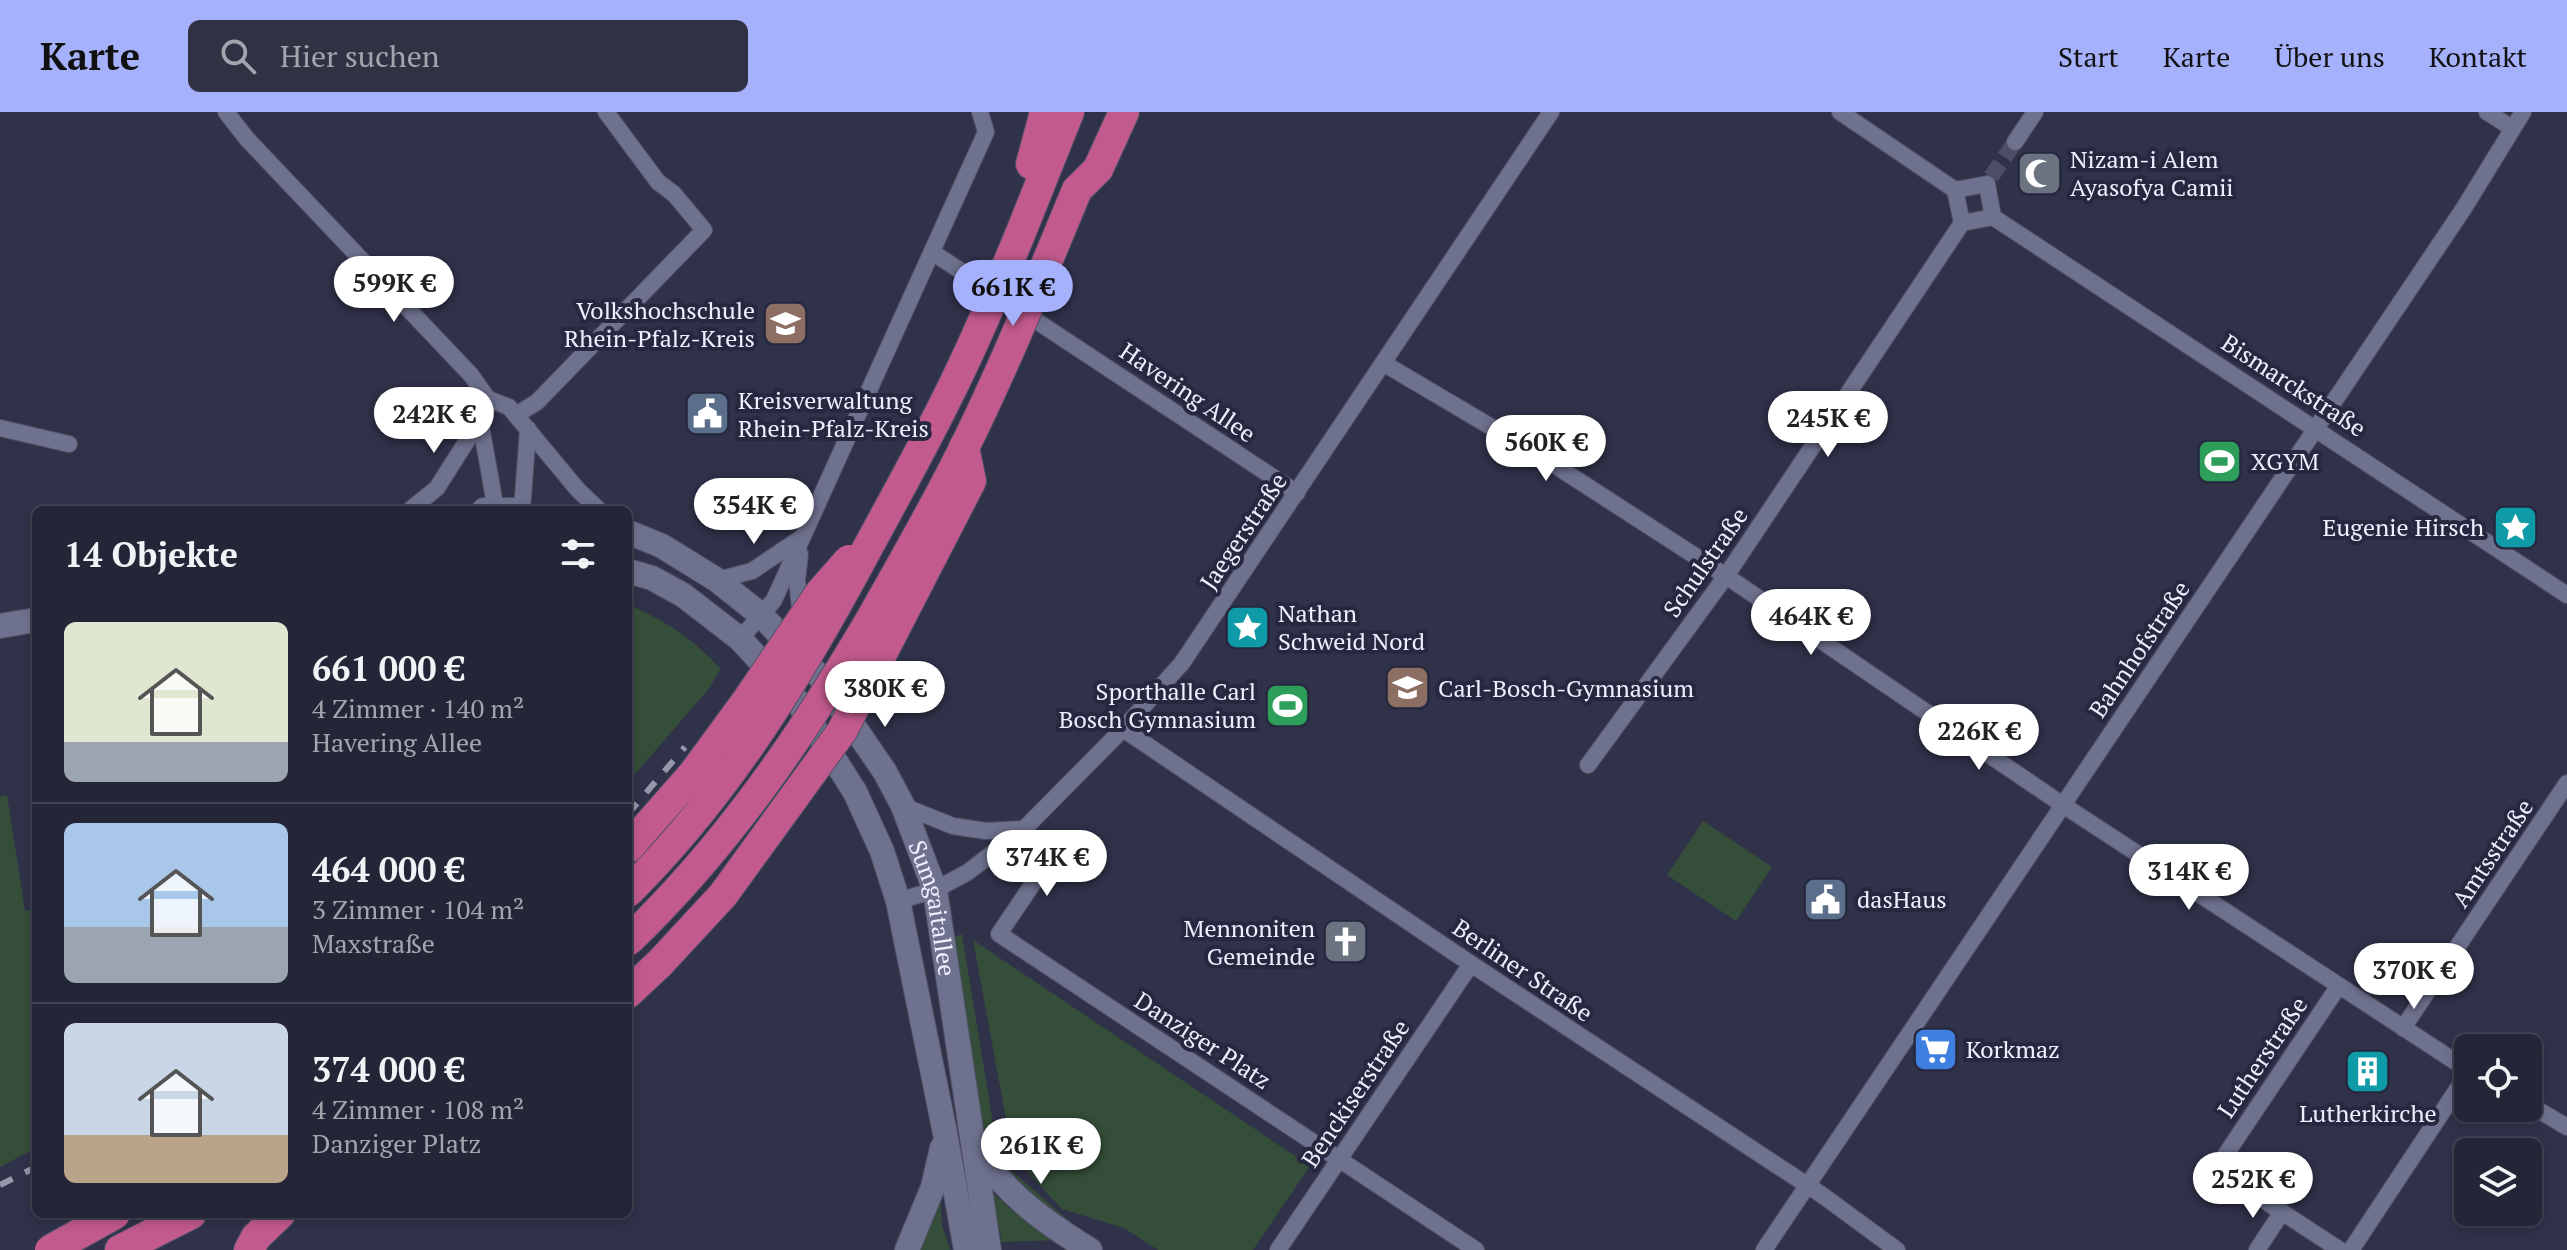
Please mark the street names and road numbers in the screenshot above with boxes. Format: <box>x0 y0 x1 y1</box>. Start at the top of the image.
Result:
street label: Bismarckstraße <box>2216 326 2372 444</box>
street label: Havering Allee <box>1114 335 1262 449</box>
street label: Jaegerstraße <box>1192 466 1294 596</box>
street label: Schulstraße <box>1655 501 1755 623</box>
street label: Bahnhofstraße <box>2081 574 2197 724</box>
street label: Amtsstraße <box>2444 792 2540 914</box>
street label: Sumgaitallee <box>901 836 964 978</box>
street label: Berliner Straße <box>1447 911 1599 1029</box>
street label: Danziger Platz <box>1129 984 1277 1096</box>
street label: Lutherstraße <box>2210 990 2314 1124</box>
street label: Benckiserstraße <box>1294 1013 1416 1173</box>

